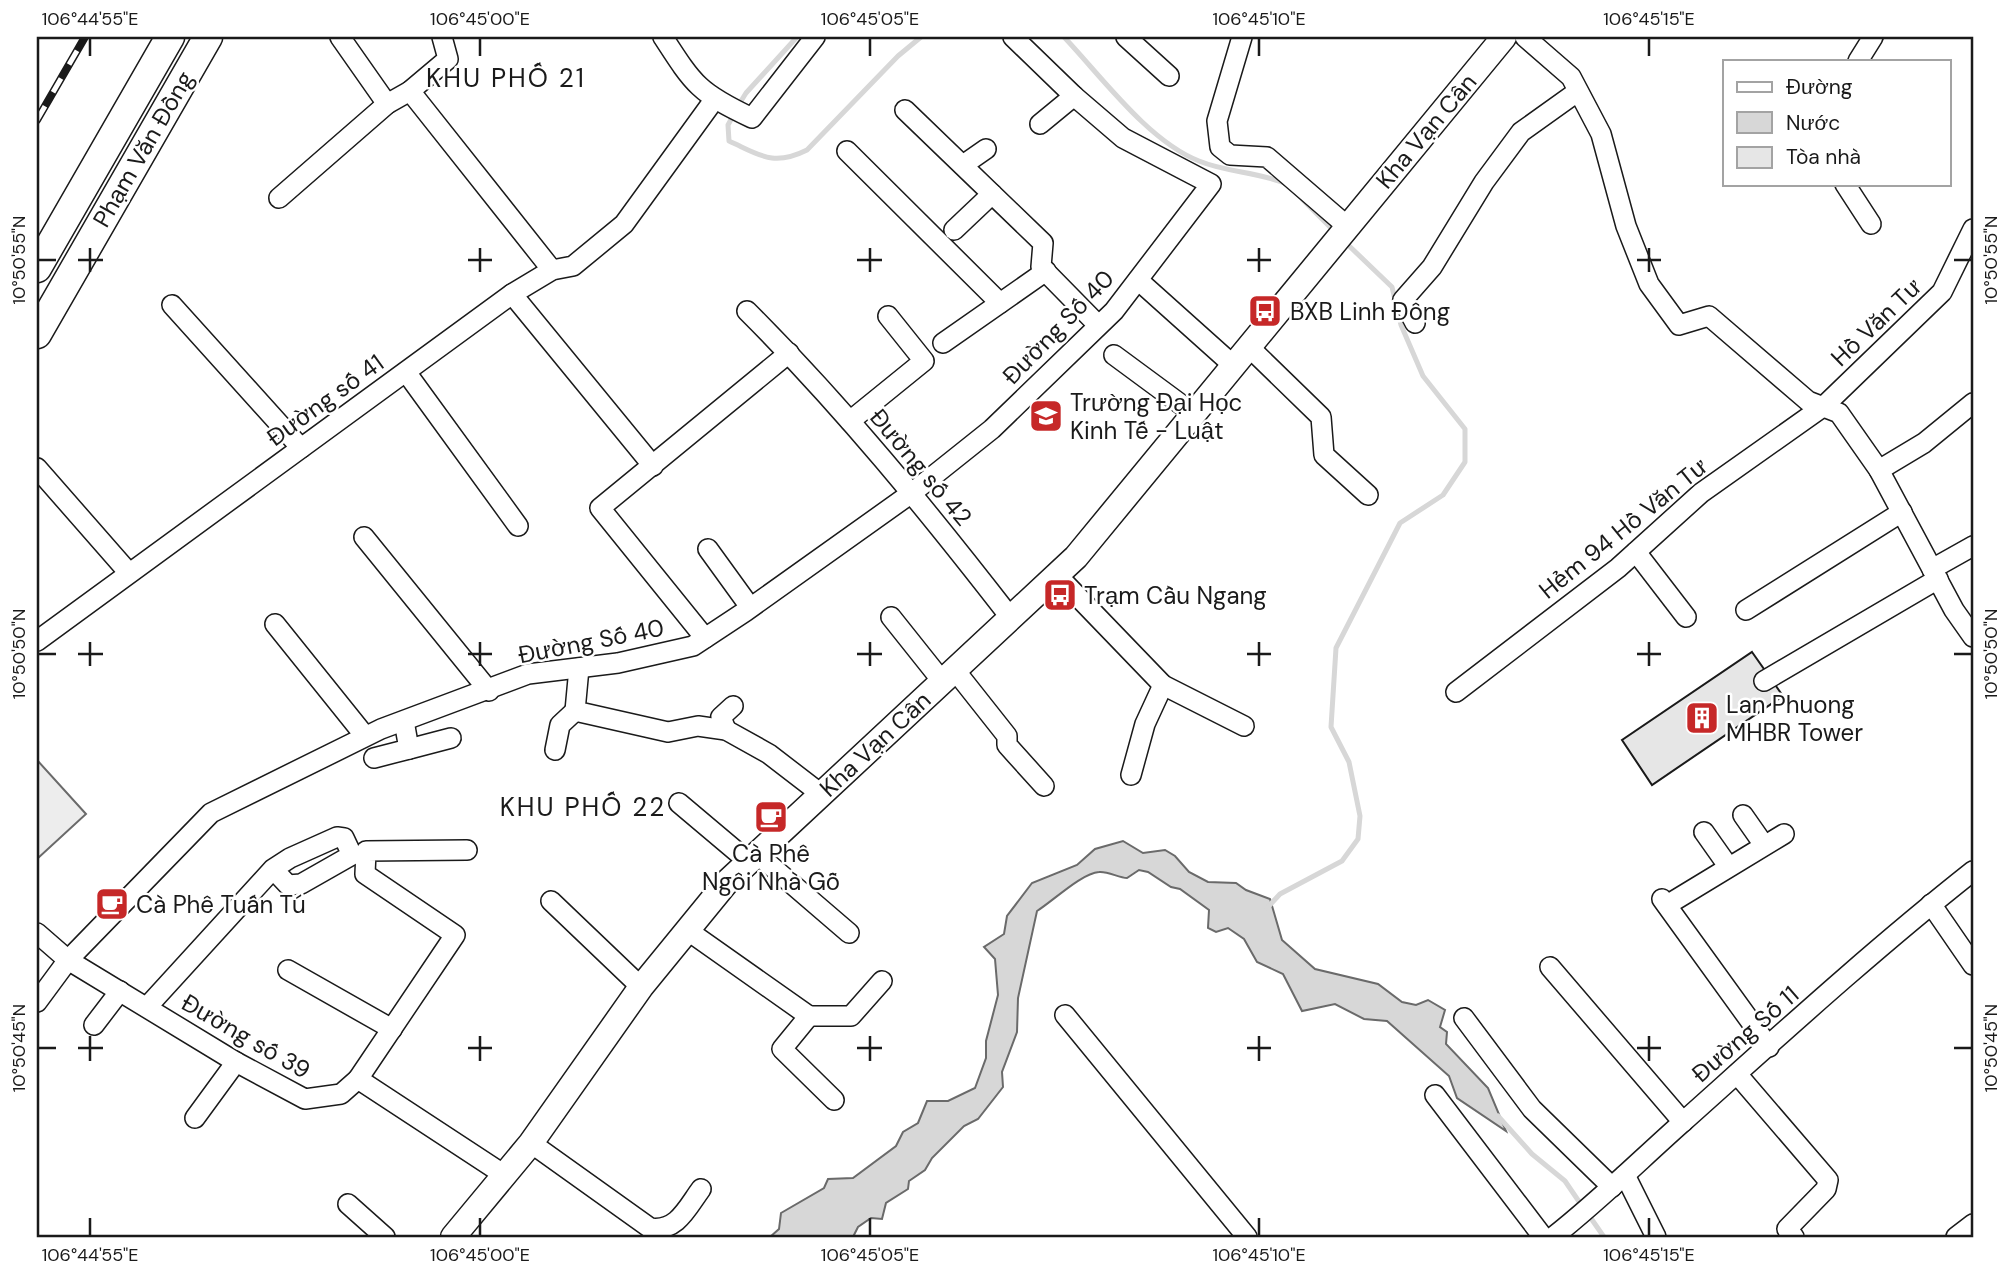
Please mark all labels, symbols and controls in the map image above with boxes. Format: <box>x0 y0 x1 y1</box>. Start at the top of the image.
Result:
text: 106°44'55"E <box>42 7 138 31</box>
text: 106°45'00"E <box>430 7 530 31</box>
text: 106°45'05"E <box>821 7 919 31</box>
text: 106°45'10"E <box>1212 7 1306 31</box>
text: 106°45'15"E <box>1603 7 1695 31</box>
legend <box>1723 60 1951 186</box>
district label: KHU PHỐ 21 <box>426 61 586 95</box>
street label: Phạm Văn Đồng <box>86 65 200 233</box>
street label: Kha Vạn Cân <box>1369 67 1483 195</box>
text: Đường <box>1786 73 1853 101</box>
text: Nước <box>1786 109 1840 137</box>
text: Tòa nhà <box>1786 143 1861 171</box>
text: 10°50'55"N <box>7 215 31 305</box>
text: 10°50'55"N <box>1979 215 2003 305</box>
street label: Đường Số 40 <box>995 263 1121 391</box>
street label: Hồ Văn Tư <box>1824 271 1928 373</box>
bus stop icon: BXB Linh Đông <box>1246 292 1284 330</box>
place label: BXB Linh Đông <box>1290 296 1450 327</box>
street label: Đường số 41 <box>260 347 390 453</box>
place label: Trường Đại Học Kinh Tế - Luật <box>1070 387 1242 446</box>
school or university icon: Trường Đại Học Kinh Tế - Luật <box>1027 397 1065 435</box>
street label: Đường số 42 <box>863 402 979 532</box>
street label: Hẻm 94 Hồ Văn Tư <box>1532 451 1714 605</box>
bus stop icon: Trạm Cầu Ngang <box>1041 576 1079 614</box>
place label: Trạm Cầu Ngang <box>1084 580 1267 611</box>
text: 10°50'50"N <box>7 609 31 699</box>
text: 10°50'50"N <box>1979 609 2003 699</box>
street label: Đường Số 40 <box>515 612 667 670</box>
street label: Kha Vạn Cân <box>813 685 937 803</box>
place label: Lan Phuong MHBR Tower <box>1726 689 1863 748</box>
building icon: Lan Phuong MHBR Tower <box>1683 699 1721 737</box>
district label: KHU PHỐ 22 <box>500 790 666 824</box>
cafe icon: Cà Phê Ngôi Nhà Gỗ <box>752 798 790 836</box>
place label: Cà Phê Ngôi Nhà Gỗ <box>702 838 840 897</box>
cafe icon: Cà Phê Tuấn Tú <box>93 885 131 923</box>
place label: Cà Phê Tuấn Tú <box>136 889 306 920</box>
street label: Đường Số 11 <box>1685 979 1805 1089</box>
street label: Đường số 39 <box>176 987 316 1085</box>
text: 10°50'45"N <box>7 1004 31 1092</box>
text: 10°50'45"N <box>1979 1004 2003 1092</box>
text: 106°44'55"E <box>42 1243 138 1267</box>
text: 106°45'00"E <box>430 1243 530 1267</box>
text: 106°45'05"E <box>821 1243 919 1267</box>
text: 106°45'10"E <box>1212 1243 1306 1267</box>
text: 106°45'15"E <box>1603 1243 1695 1267</box>

